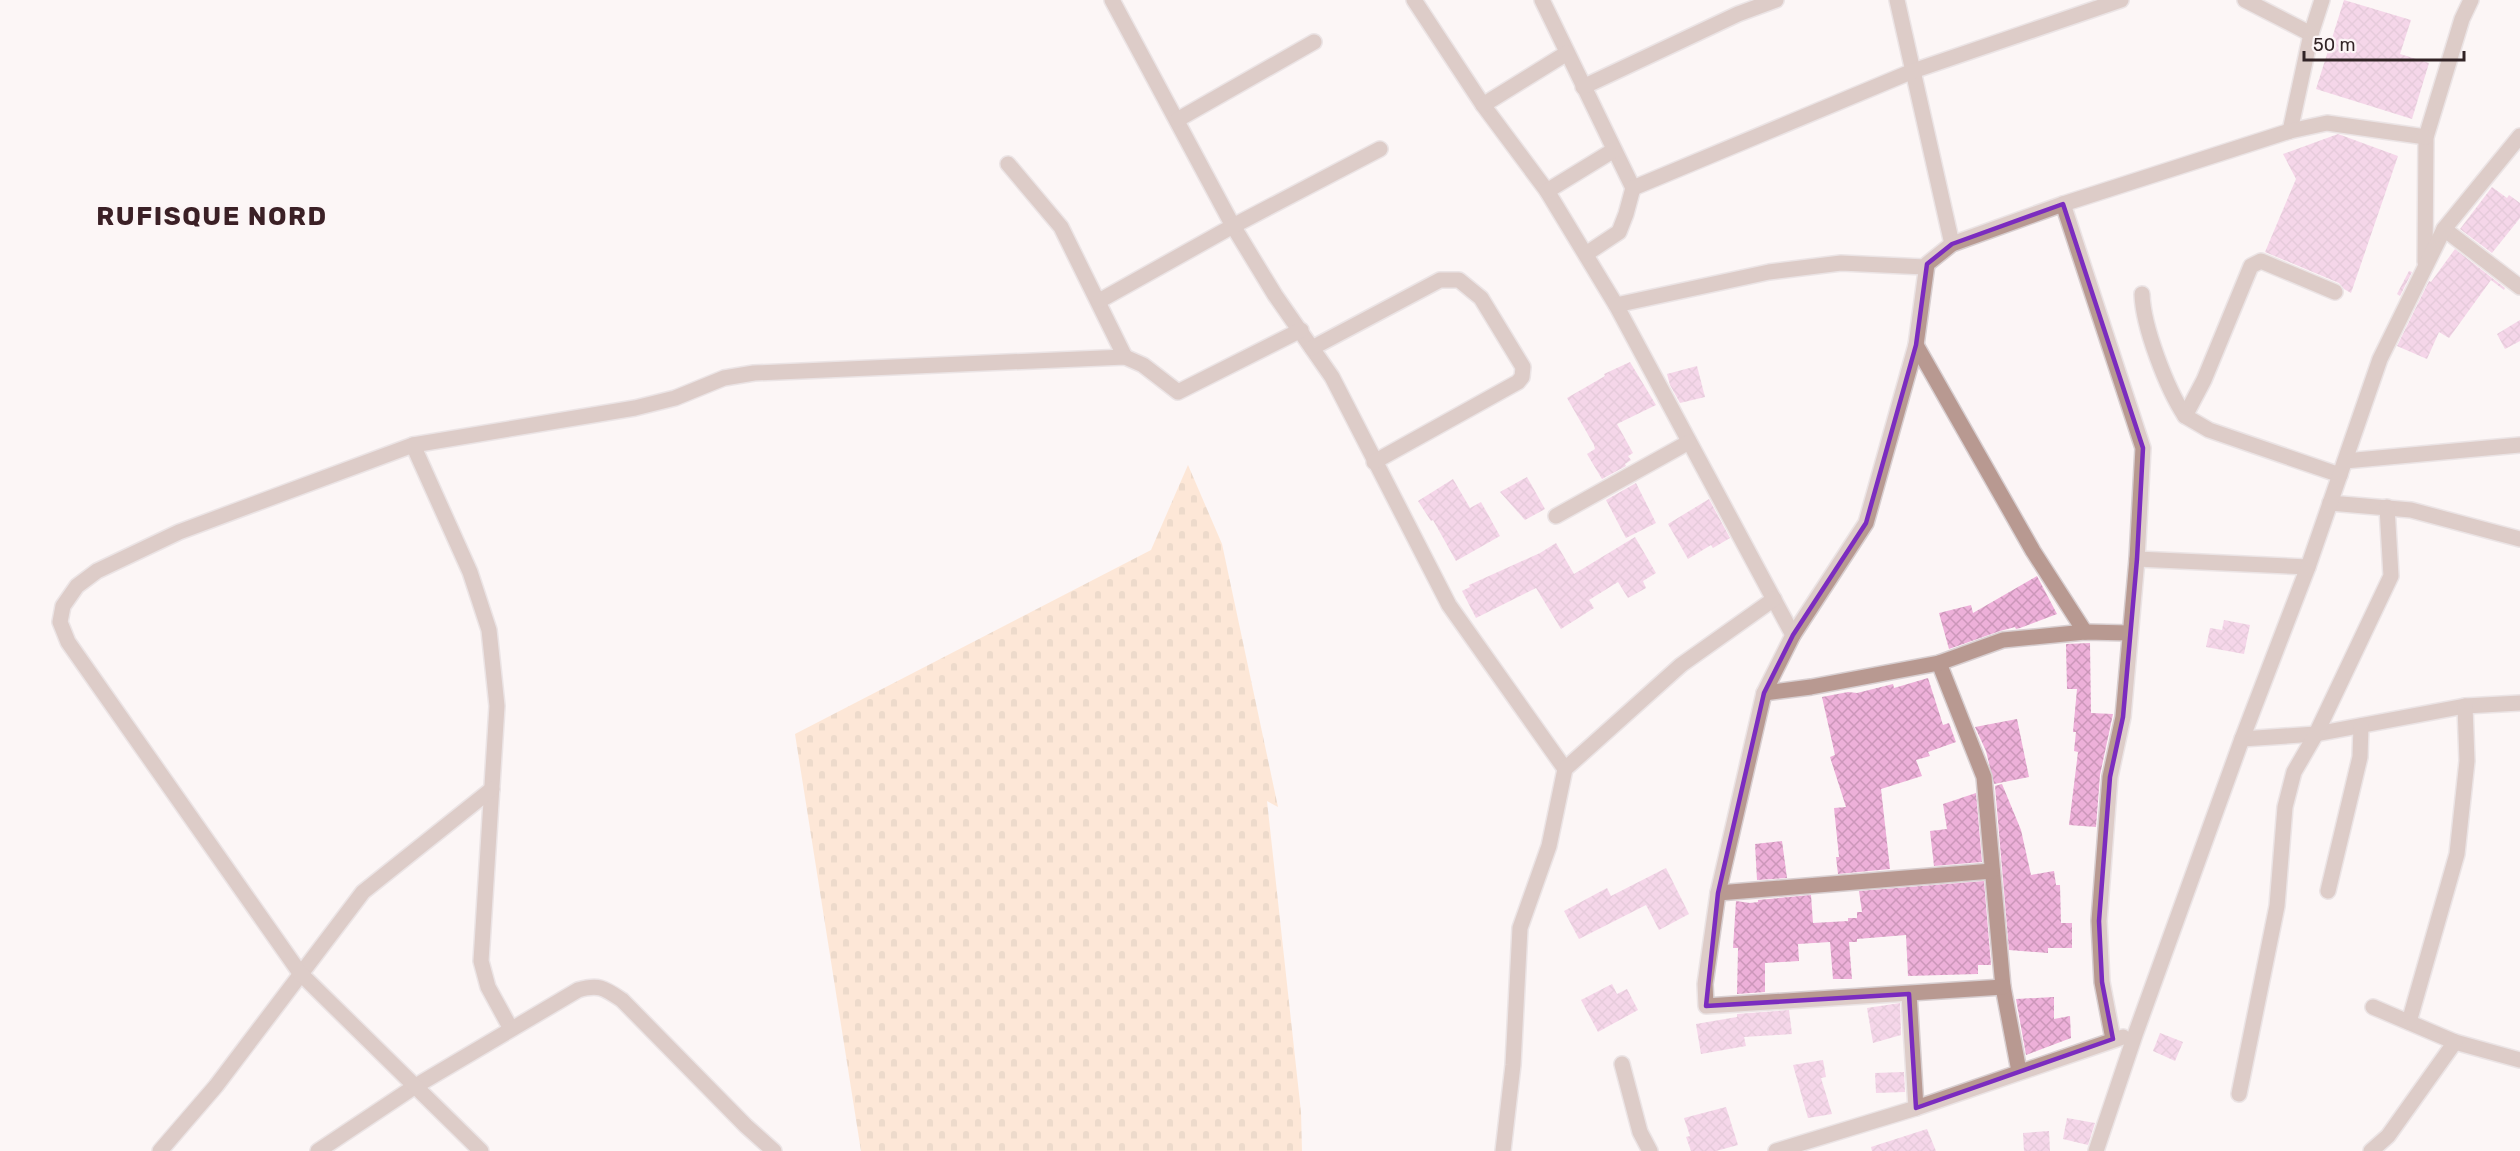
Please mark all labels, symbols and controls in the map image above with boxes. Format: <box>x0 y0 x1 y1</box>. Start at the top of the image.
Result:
scale bar <box>2304 24 2464 62</box>
text: 50 m <box>2313 34 2356 56</box>
district label: RUFISQUE NORD <box>96 201 328 232</box>

